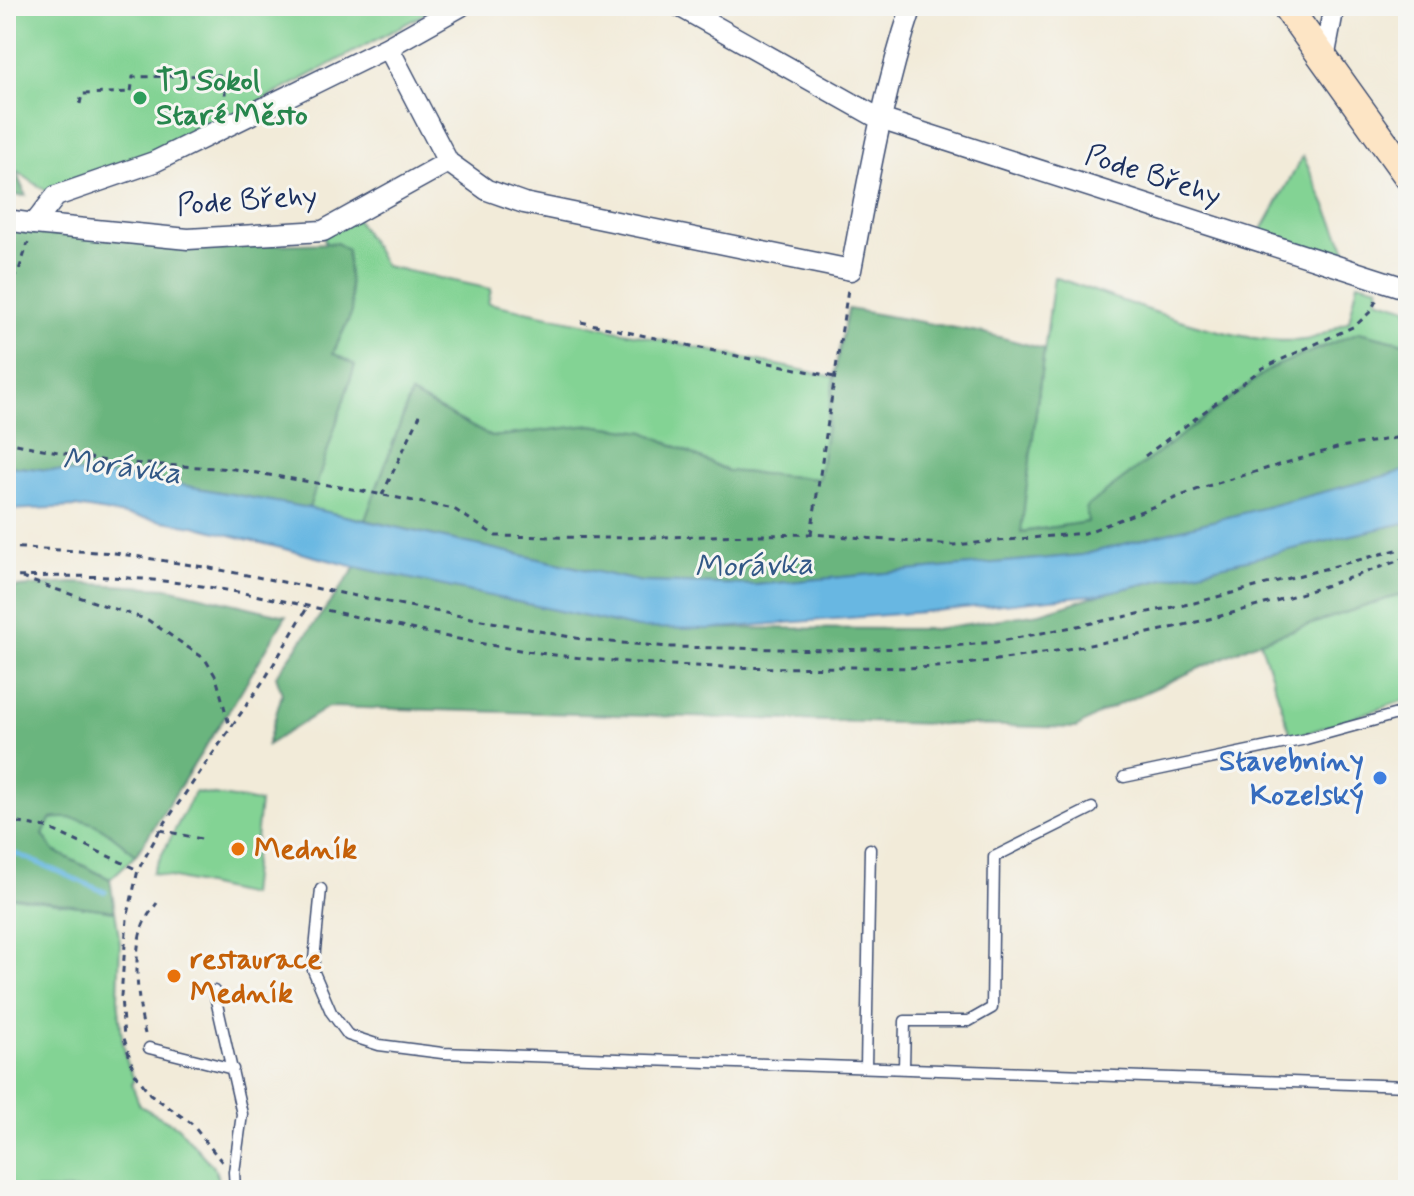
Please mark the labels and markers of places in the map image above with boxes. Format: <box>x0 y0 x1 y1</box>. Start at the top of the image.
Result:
place label: TJ Sokol Staré Město <box>156 62 308 135</box>
marker: TJ Sokol Staré Město <box>131 89 149 107</box>
place label: Stavebniny Kozelský <box>1219 742 1364 815</box>
marker: Stavebniny Kozelský <box>1371 769 1389 787</box>
place label: Medník <box>254 830 357 869</box>
marker: Medník <box>229 840 247 858</box>
place label: restaurace Medník <box>190 940 322 1013</box>
marker: restaurace Medník <box>165 967 183 985</box>

